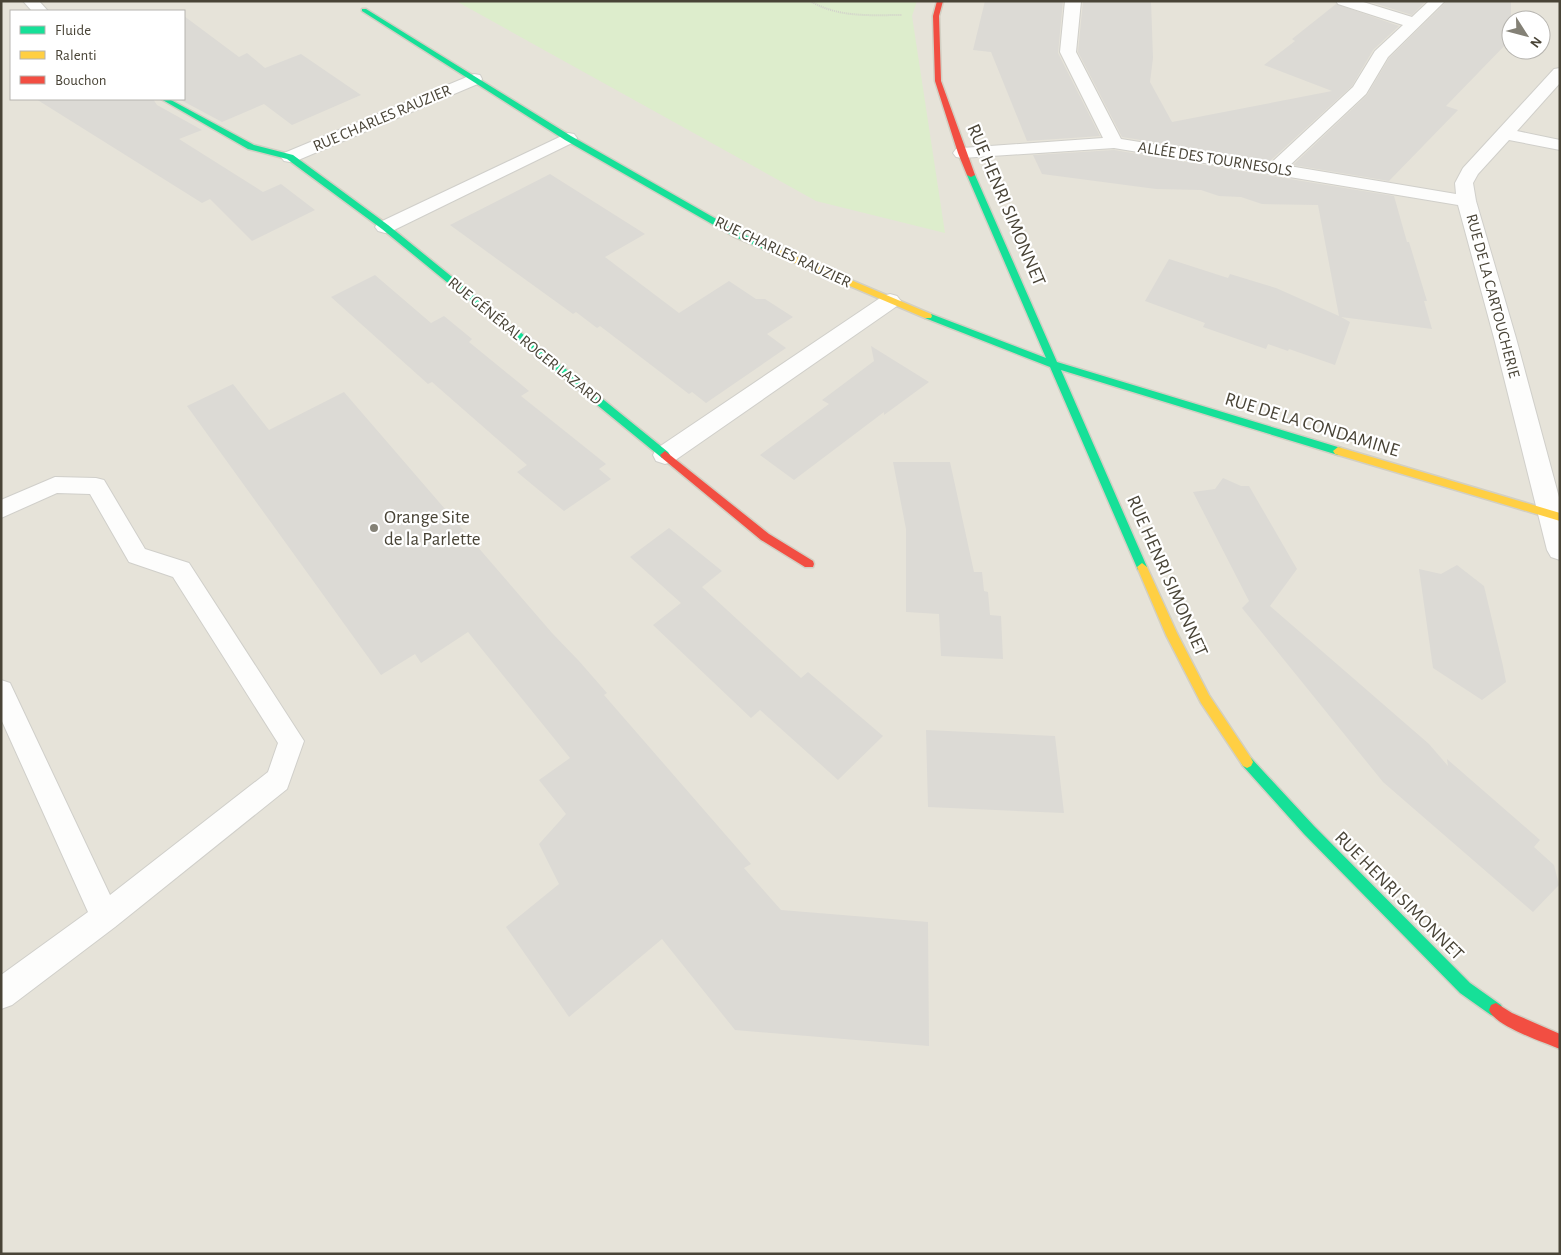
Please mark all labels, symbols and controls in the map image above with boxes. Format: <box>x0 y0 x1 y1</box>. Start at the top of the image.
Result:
legend <box>10 10 185 100</box>
north arrow <box>1501 10 1551 60</box>
text: Fluide <box>55 23 91 38</box>
text: N <box>1527 34 1544 50</box>
text: Ralenti <box>55 48 97 63</box>
text: Bouchon <box>55 73 106 88</box>
street label: RUE CHARLES RAUZIER <box>311 82 453 154</box>
street label: RUE HENRI SIMONNET <box>963 121 1049 289</box>
street label: ALLÉE DES TOURNESOLS <box>1137 137 1293 179</box>
street label: RUE DE LA CARTOUCHERIE <box>1463 212 1523 380</box>
street label: RUE CHARLES RAUZIER <box>713 213 854 291</box>
street label: RUE GÉNÉRAL ROGER LAZARD <box>445 273 606 408</box>
street label: RUE DE LA CONDAMINE <box>1223 389 1401 461</box>
street label: RUE HENRI SIMONNET <box>1123 493 1211 659</box>
place label: Orange Site de la Parlette <box>384 508 481 549</box>
marker: Orange Site de la Parlette <box>368 522 380 534</box>
street label: RUE HENRI SIMONNET <box>1331 828 1467 964</box>

